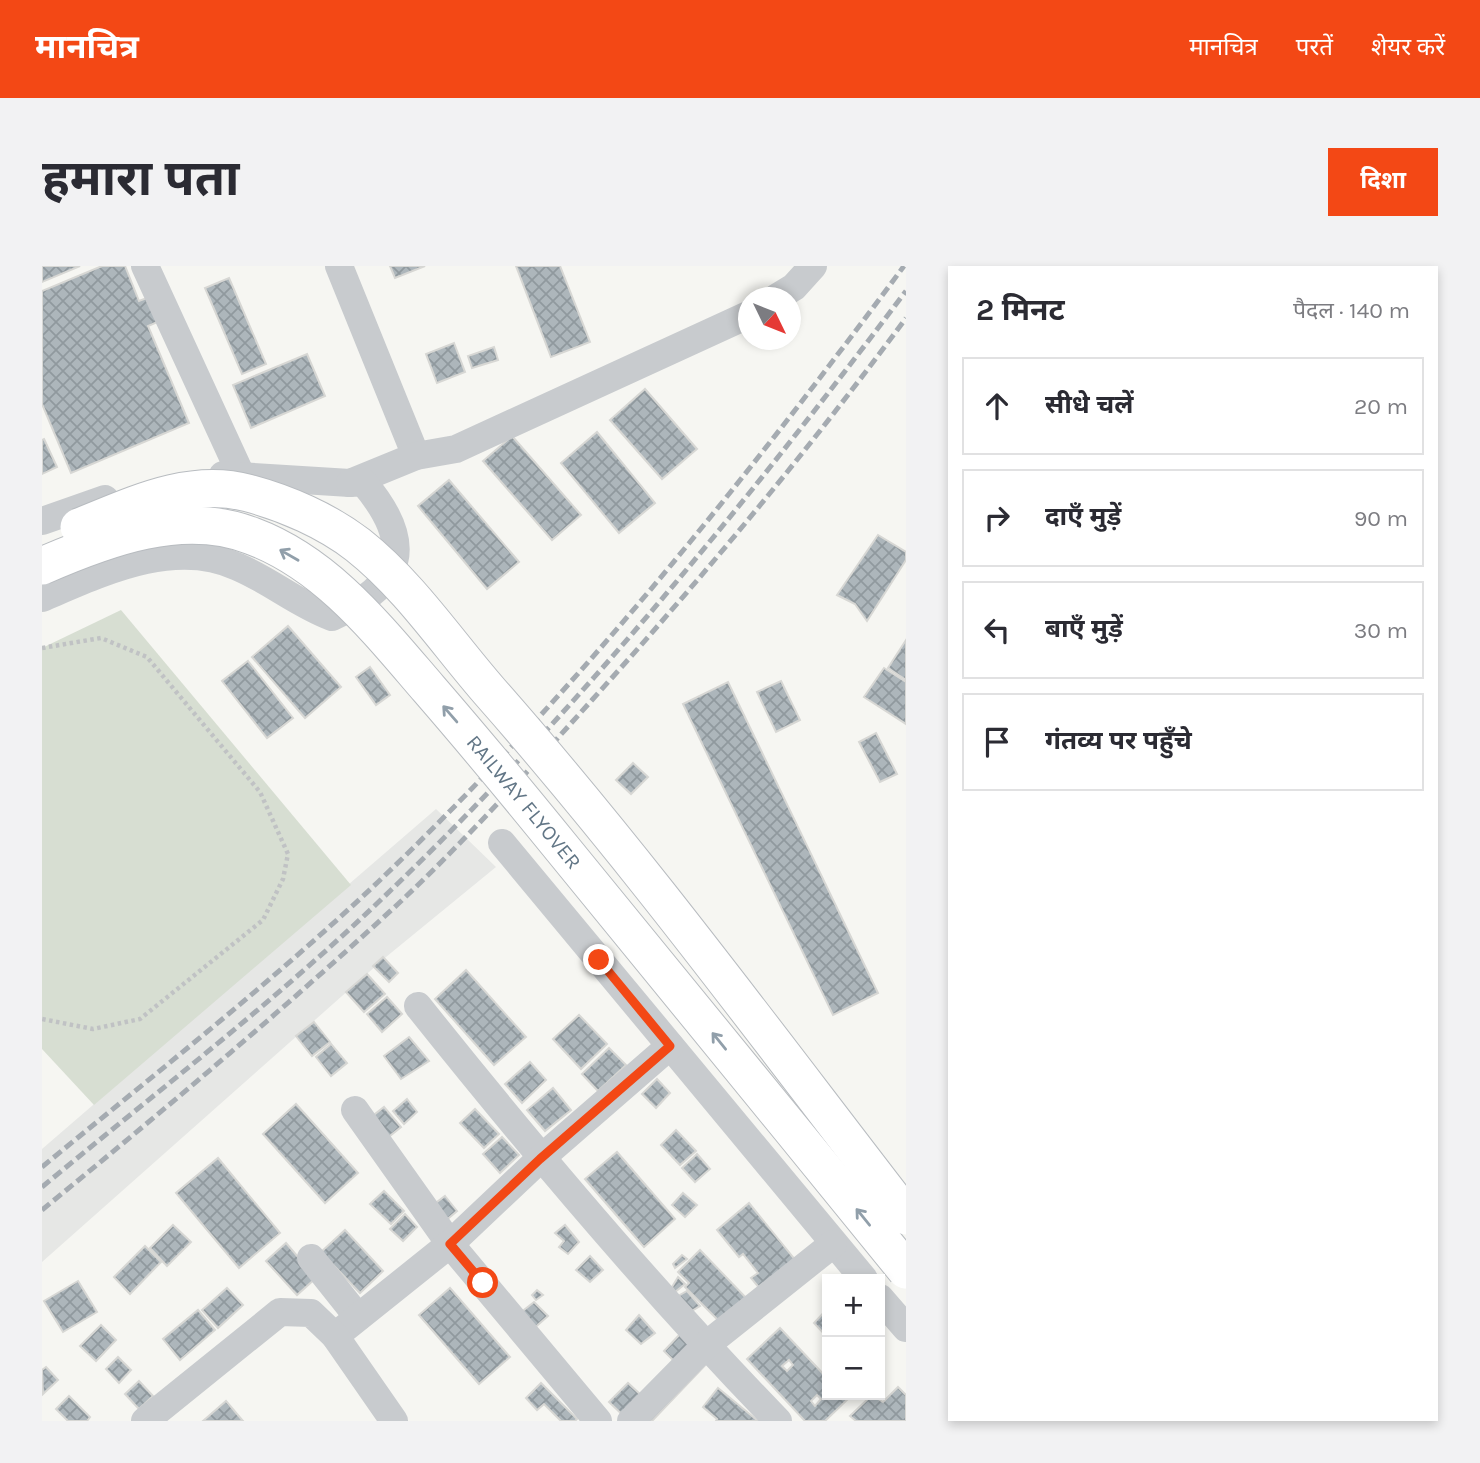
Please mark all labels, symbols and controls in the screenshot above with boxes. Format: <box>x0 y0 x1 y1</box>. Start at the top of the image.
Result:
text: मानचित्र <box>35 28 139 66</box>
text: मानचित्र <box>1189 33 1258 61</box>
text: परतें <box>1296 33 1333 61</box>
text: शेयर करें <box>1371 33 1445 61</box>
button: दिशा <box>1328 148 1438 216</box>
text: हमारा पता <box>42 150 239 207</box>
north arrow <box>738 287 801 350</box>
text: 2 मिनट <box>976 292 1065 328</box>
text: पैदल · 140 m <box>1293 297 1410 324</box>
icon: ahead <box>978 387 1016 425</box>
text: सीधे चलें <box>1045 389 1134 420</box>
text: 20 m <box>1354 393 1408 420</box>
icon: right <box>978 499 1016 537</box>
text: दाएँ मुड़ें <box>1045 501 1121 532</box>
text: 90 m <box>1354 505 1408 532</box>
one-way arrow <box>280 548 300 562</box>
icon: left <box>978 611 1016 649</box>
text: बाएँ मुड़ें <box>1045 613 1123 644</box>
text: 30 m <box>1354 617 1408 644</box>
one-way arrow <box>442 705 458 723</box>
icon: arrive <box>978 723 1016 761</box>
text: गंतव्य पर पहुँचे <box>1045 725 1192 756</box>
street label: RAILWAY FLYOVER <box>462 730 586 874</box>
route end <box>583 944 614 975</box>
one-way arrow <box>711 1032 727 1050</box>
one-way arrow <box>855 1209 871 1227</box>
route start <box>467 1267 498 1298</box>
map controls <box>822 1274 885 1400</box>
button: + <box>822 1274 885 1337</box>
button: − <box>822 1337 885 1400</box>

